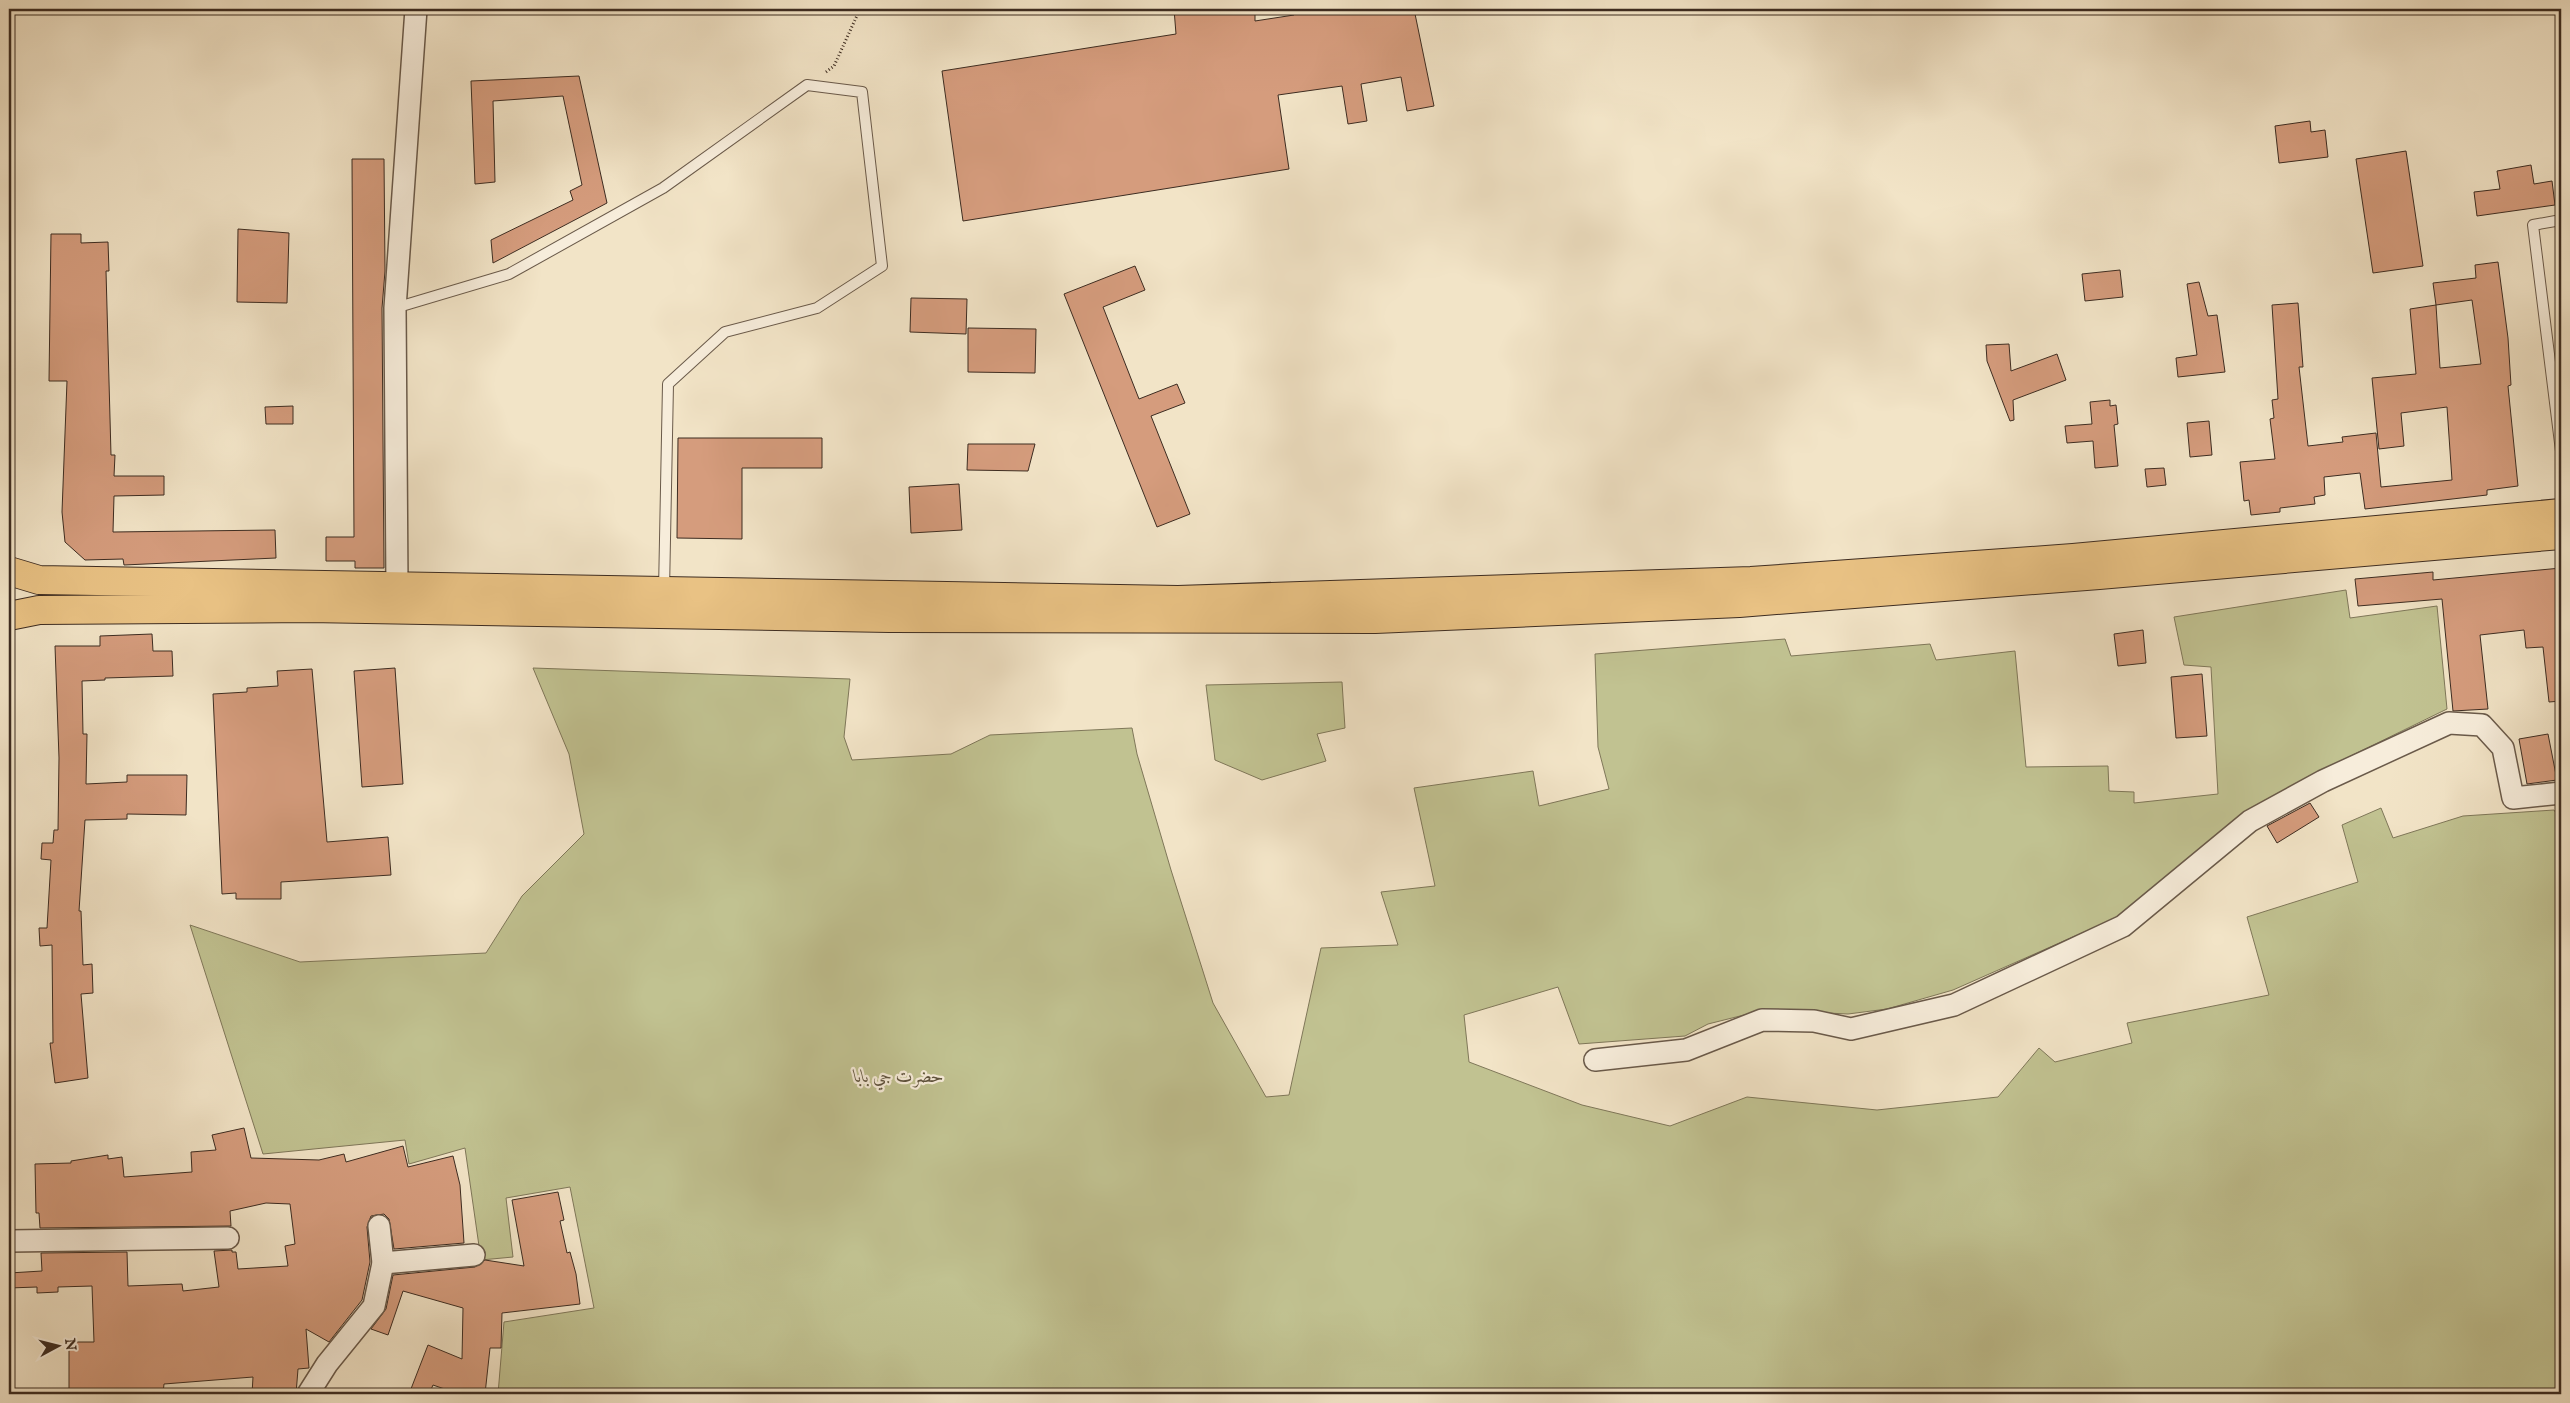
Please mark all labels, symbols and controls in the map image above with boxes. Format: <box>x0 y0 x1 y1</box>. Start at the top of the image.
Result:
park label: حضرت جي بابا <box>852 1066 944 1091</box>
north arrow <box>32 1320 82 1370</box>
text: N <box>60 1336 80 1352</box>

